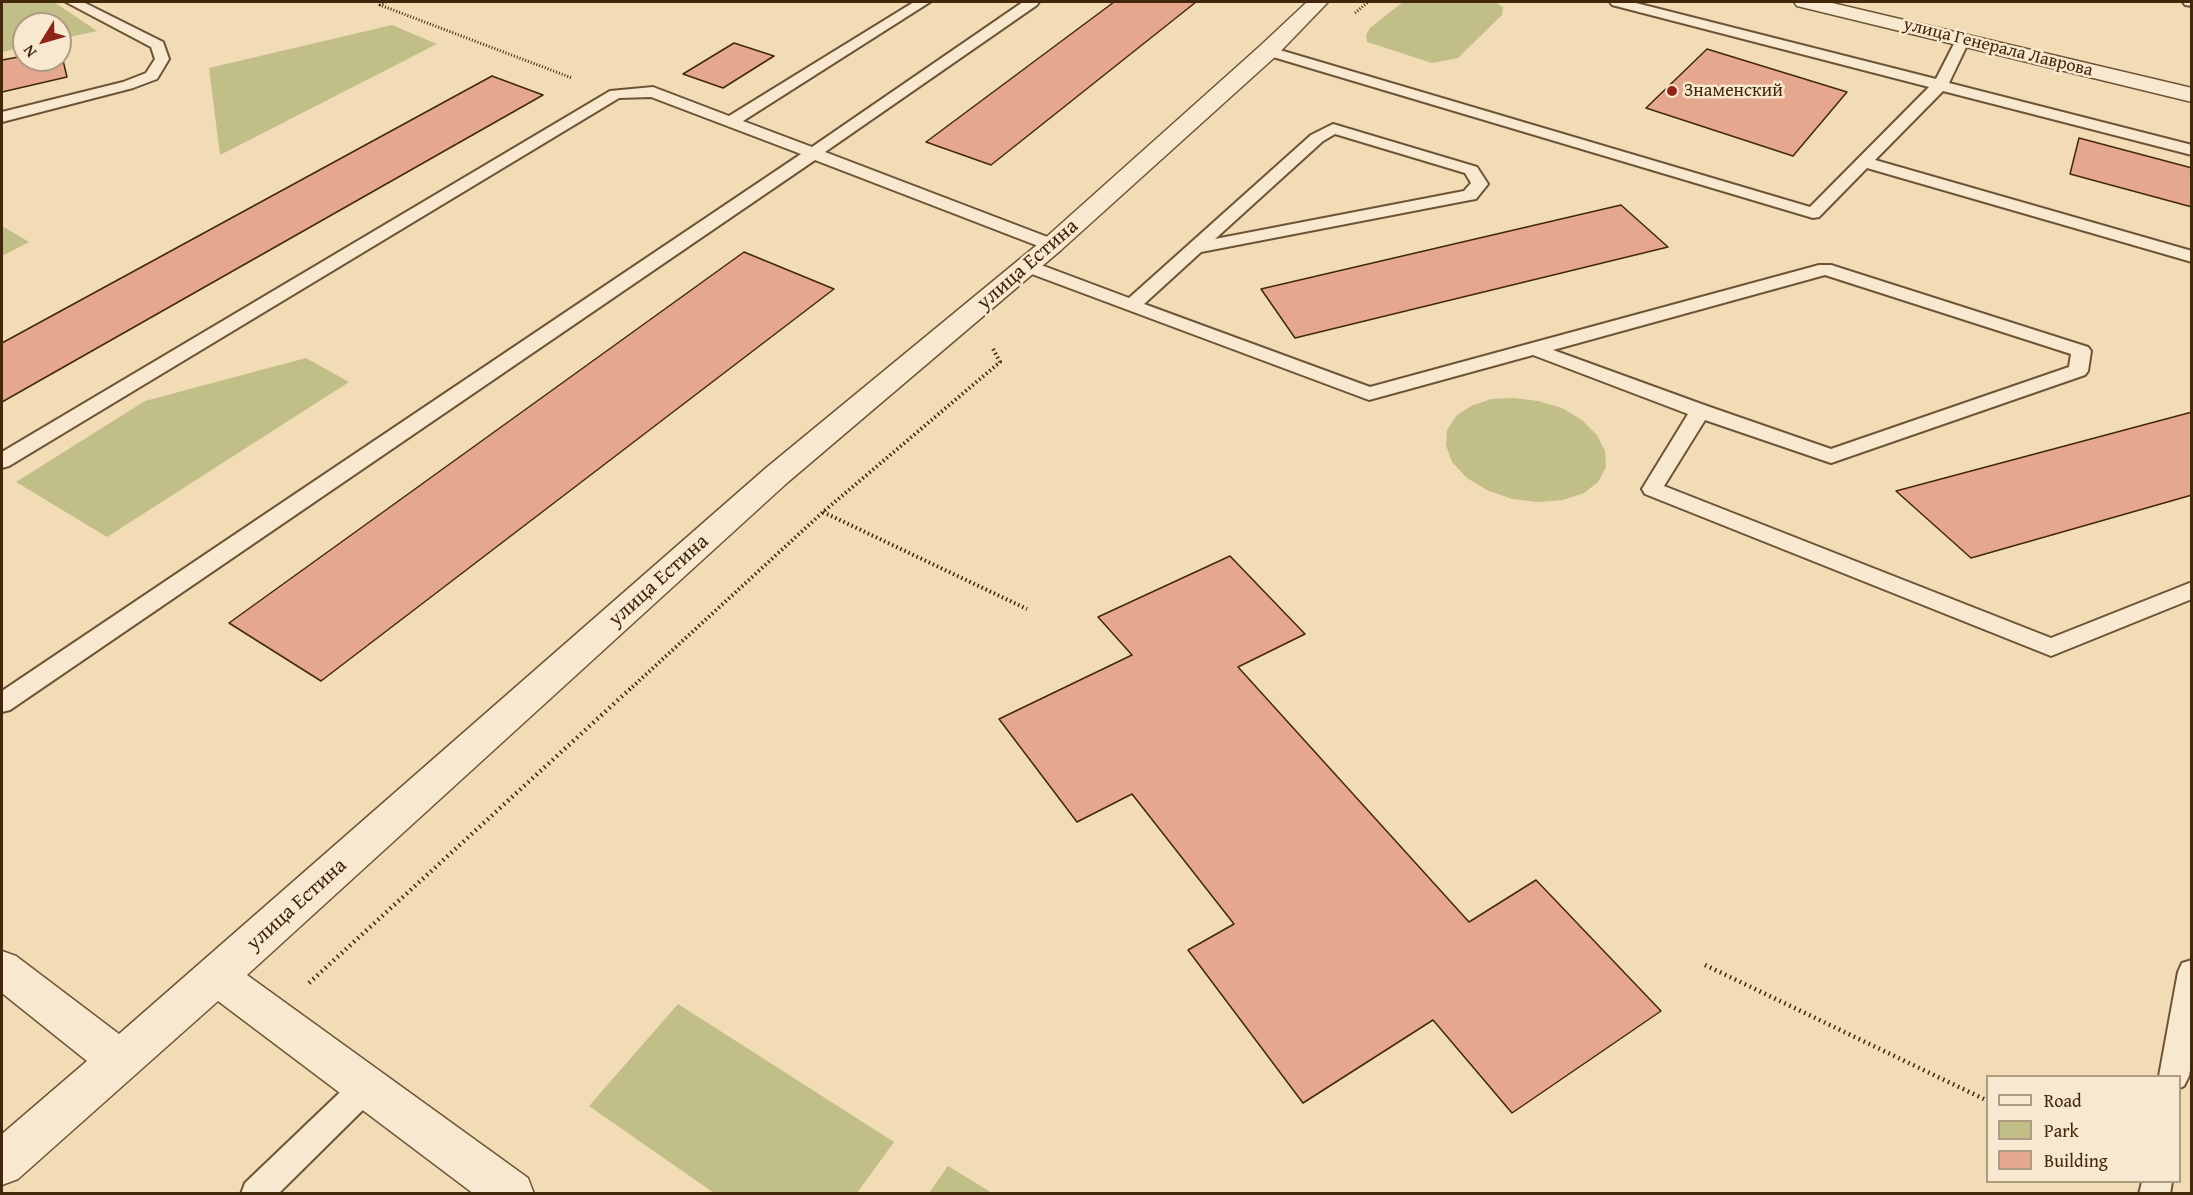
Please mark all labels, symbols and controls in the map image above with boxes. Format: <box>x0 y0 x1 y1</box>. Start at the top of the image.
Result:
north arrow <box>12 12 72 72</box>
street label: улица Генерала Лаврова <box>1901 14 2095 82</box>
text: N <box>16 40 42 63</box>
place label: Знаменский <box>1684 80 1783 102</box>
marker: Знаменский <box>1665 84 1679 98</box>
street label: улица Естина <box>972 214 1084 316</box>
street label: улица Естина <box>604 529 714 633</box>
street label: улица Естина <box>242 853 352 957</box>
legend <box>1986 1075 2181 1183</box>
text: Road <box>2044 1087 2082 1114</box>
text: Park <box>2044 1117 2079 1144</box>
text: Building <box>2044 1147 2108 1174</box>

